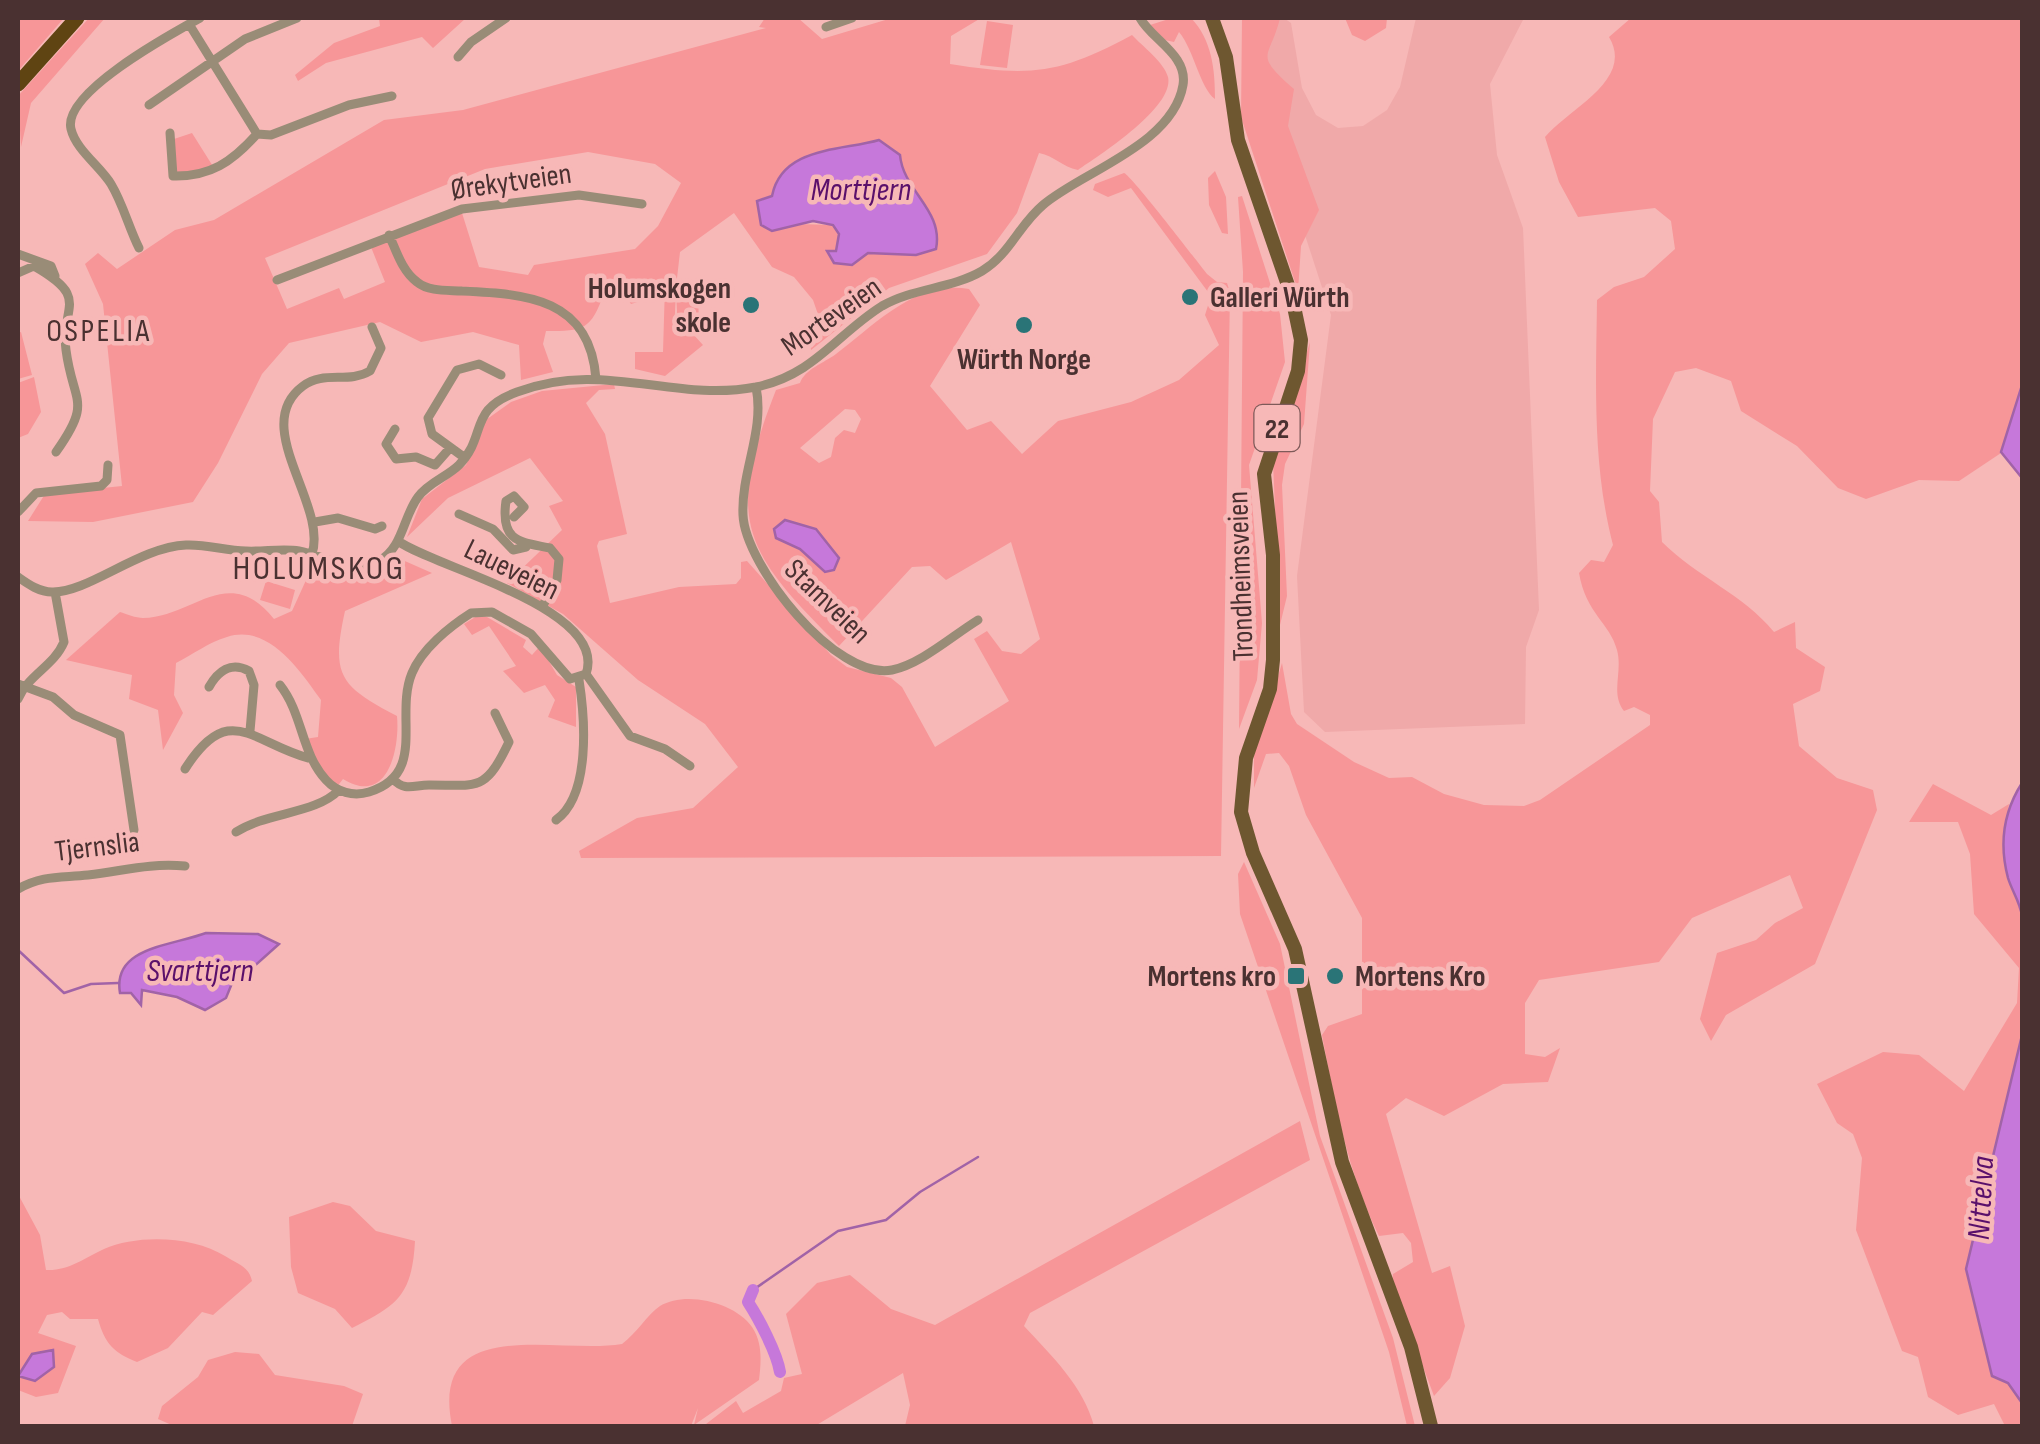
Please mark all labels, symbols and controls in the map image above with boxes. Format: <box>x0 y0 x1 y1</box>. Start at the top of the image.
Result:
street label: Ørekytveien <box>449 156 574 208</box>
water label: Morttjern <box>811 171 911 210</box>
street label: Morteveien <box>775 269 889 364</box>
place label: Holumskogen skole <box>588 271 731 341</box>
place label: Galleri Würth <box>1210 280 1350 316</box>
marker: Galleri Würth <box>1179 286 1201 308</box>
marker: Holumskogen skole <box>740 294 762 316</box>
district label: OSPELIA <box>46 312 152 351</box>
marker: Würth Norge <box>1013 314 1035 336</box>
place label: Würth Norge <box>957 342 1091 378</box>
road number: 22 <box>1254 405 1300 451</box>
street label: Trondheimsveien <box>1220 490 1262 662</box>
street label: Laueveien <box>458 532 565 608</box>
district label: HOLUMSKOG <box>232 547 406 590</box>
street label: Stamveien <box>777 552 878 652</box>
street label: Tjernslia <box>53 824 142 870</box>
water label: Svarttjern <box>146 952 254 991</box>
place label: Mortens kro <box>1147 959 1276 995</box>
place label: Mortens Kro <box>1355 959 1486 995</box>
marker: Mortens kro <box>1285 965 1307 987</box>
marker: Mortens Kro <box>1324 965 1346 987</box>
water label: Nittelva <box>1960 1155 2003 1241</box>

